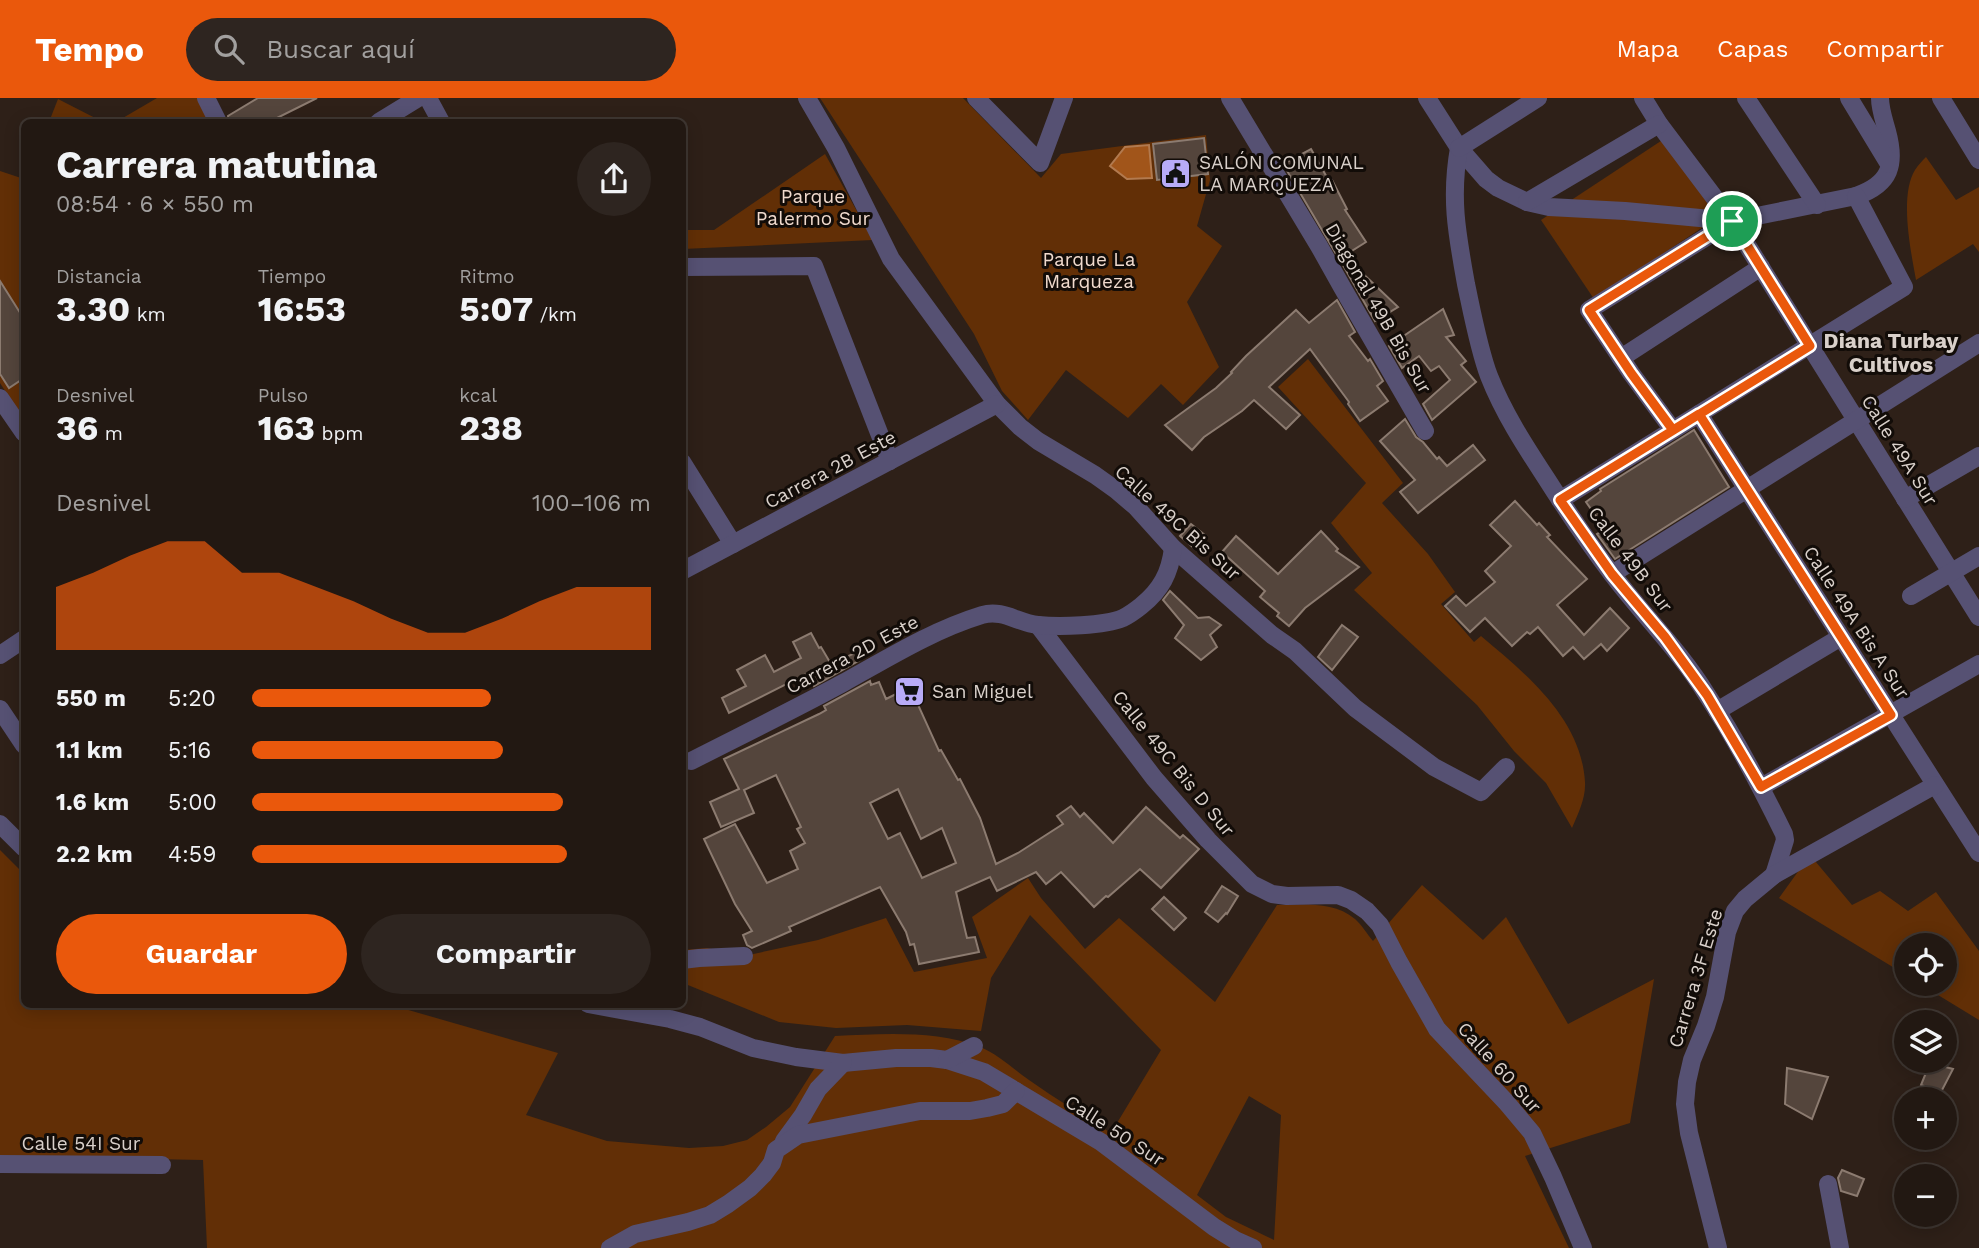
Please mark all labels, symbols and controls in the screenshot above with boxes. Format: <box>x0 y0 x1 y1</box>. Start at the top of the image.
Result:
search box <box>186 18 676 81</box>
text: Tempo <box>35 30 144 69</box>
icon: search <box>210 30 248 68</box>
text: Buscar aquí <box>266 34 415 64</box>
text: Mapa <box>1616 35 1679 63</box>
text: Capas <box>1717 35 1788 63</box>
text: Compartir <box>1826 35 1944 63</box>
button: share <box>577 142 651 216</box>
text: Carrera matutina <box>56 143 377 187</box>
place label: SALÓN COMUNAL LA MARQUEZA <box>1199 151 1364 196</box>
public building icon: SALÓN COMUNAL LA MARQUEZA <box>1159 156 1193 190</box>
park label: Parque Palermo Sur <box>756 185 870 230</box>
text: 08:54 · 6 × 550 m <box>56 191 254 218</box>
pin <box>1702 191 1762 251</box>
icon: arrive <box>1713 202 1751 240</box>
street label: Diagonal 49B Bis Sur <box>1320 219 1437 398</box>
park label: Parque La Marqueza <box>1043 248 1136 293</box>
text: Distancia <box>56 265 142 288</box>
text: Tiempo <box>258 265 326 288</box>
text: Ritmo <box>459 265 514 288</box>
text: 3.30 <box>56 288 130 330</box>
text: 16:53 <box>258 288 346 330</box>
text: 5:07 <box>459 288 533 330</box>
text: km <box>130 303 166 326</box>
text: /km <box>533 303 577 326</box>
district label: Diana Turbay Cultivos <box>1824 328 1959 377</box>
text: Desnivel <box>56 384 134 407</box>
text: Pulso <box>258 384 308 407</box>
text: kcal <box>459 384 497 407</box>
street label: Calle 49A Sur <box>1856 391 1943 510</box>
text: 36 <box>56 407 98 449</box>
text: 163 <box>258 407 315 449</box>
text: 238 <box>459 407 523 449</box>
text: m <box>98 422 123 445</box>
text: bpm <box>315 422 363 445</box>
street label: Carrera 2B Este <box>761 425 900 514</box>
street label: Calle 49C Bis Sur <box>1110 460 1245 585</box>
text: Desnivel <box>56 490 151 517</box>
text: 100–106 m <box>532 490 651 517</box>
street label: Calle 49B Sur <box>1583 502 1678 617</box>
street label: Calle 49A Bis A Sur <box>1799 542 1915 703</box>
street label: Carrera 2D Este <box>782 610 922 699</box>
supermarket icon: San Miguel <box>892 674 926 708</box>
place label: San Miguel <box>932 680 1033 703</box>
text: 550 m <box>56 685 126 712</box>
text: 5:20 <box>168 685 216 712</box>
street label: Calle 49C Bis D Sur <box>1108 686 1240 841</box>
text: 1.1 km <box>56 737 123 764</box>
text: 5:16 <box>168 737 211 764</box>
text: 1.6 km <box>56 789 129 816</box>
text: 5:00 <box>168 789 217 816</box>
text: 2.2 km <box>56 841 133 868</box>
text: 4:59 <box>168 841 216 868</box>
street label: Carrera 3F Este <box>1663 906 1728 1050</box>
button: Guardar <box>56 914 347 994</box>
button: Compartir <box>361 914 651 994</box>
map controls <box>1894 933 1957 1227</box>
button: locate <box>1894 933 1957 996</box>
button: layers <box>1894 1010 1957 1073</box>
street label: Calle 60 Sur <box>1453 1017 1547 1118</box>
button: + <box>1894 1087 1957 1150</box>
street label: Calle 50 Sur <box>1061 1090 1169 1171</box>
street label: Calle 54I Sur <box>21 1132 141 1155</box>
button: − <box>1894 1164 1957 1227</box>

